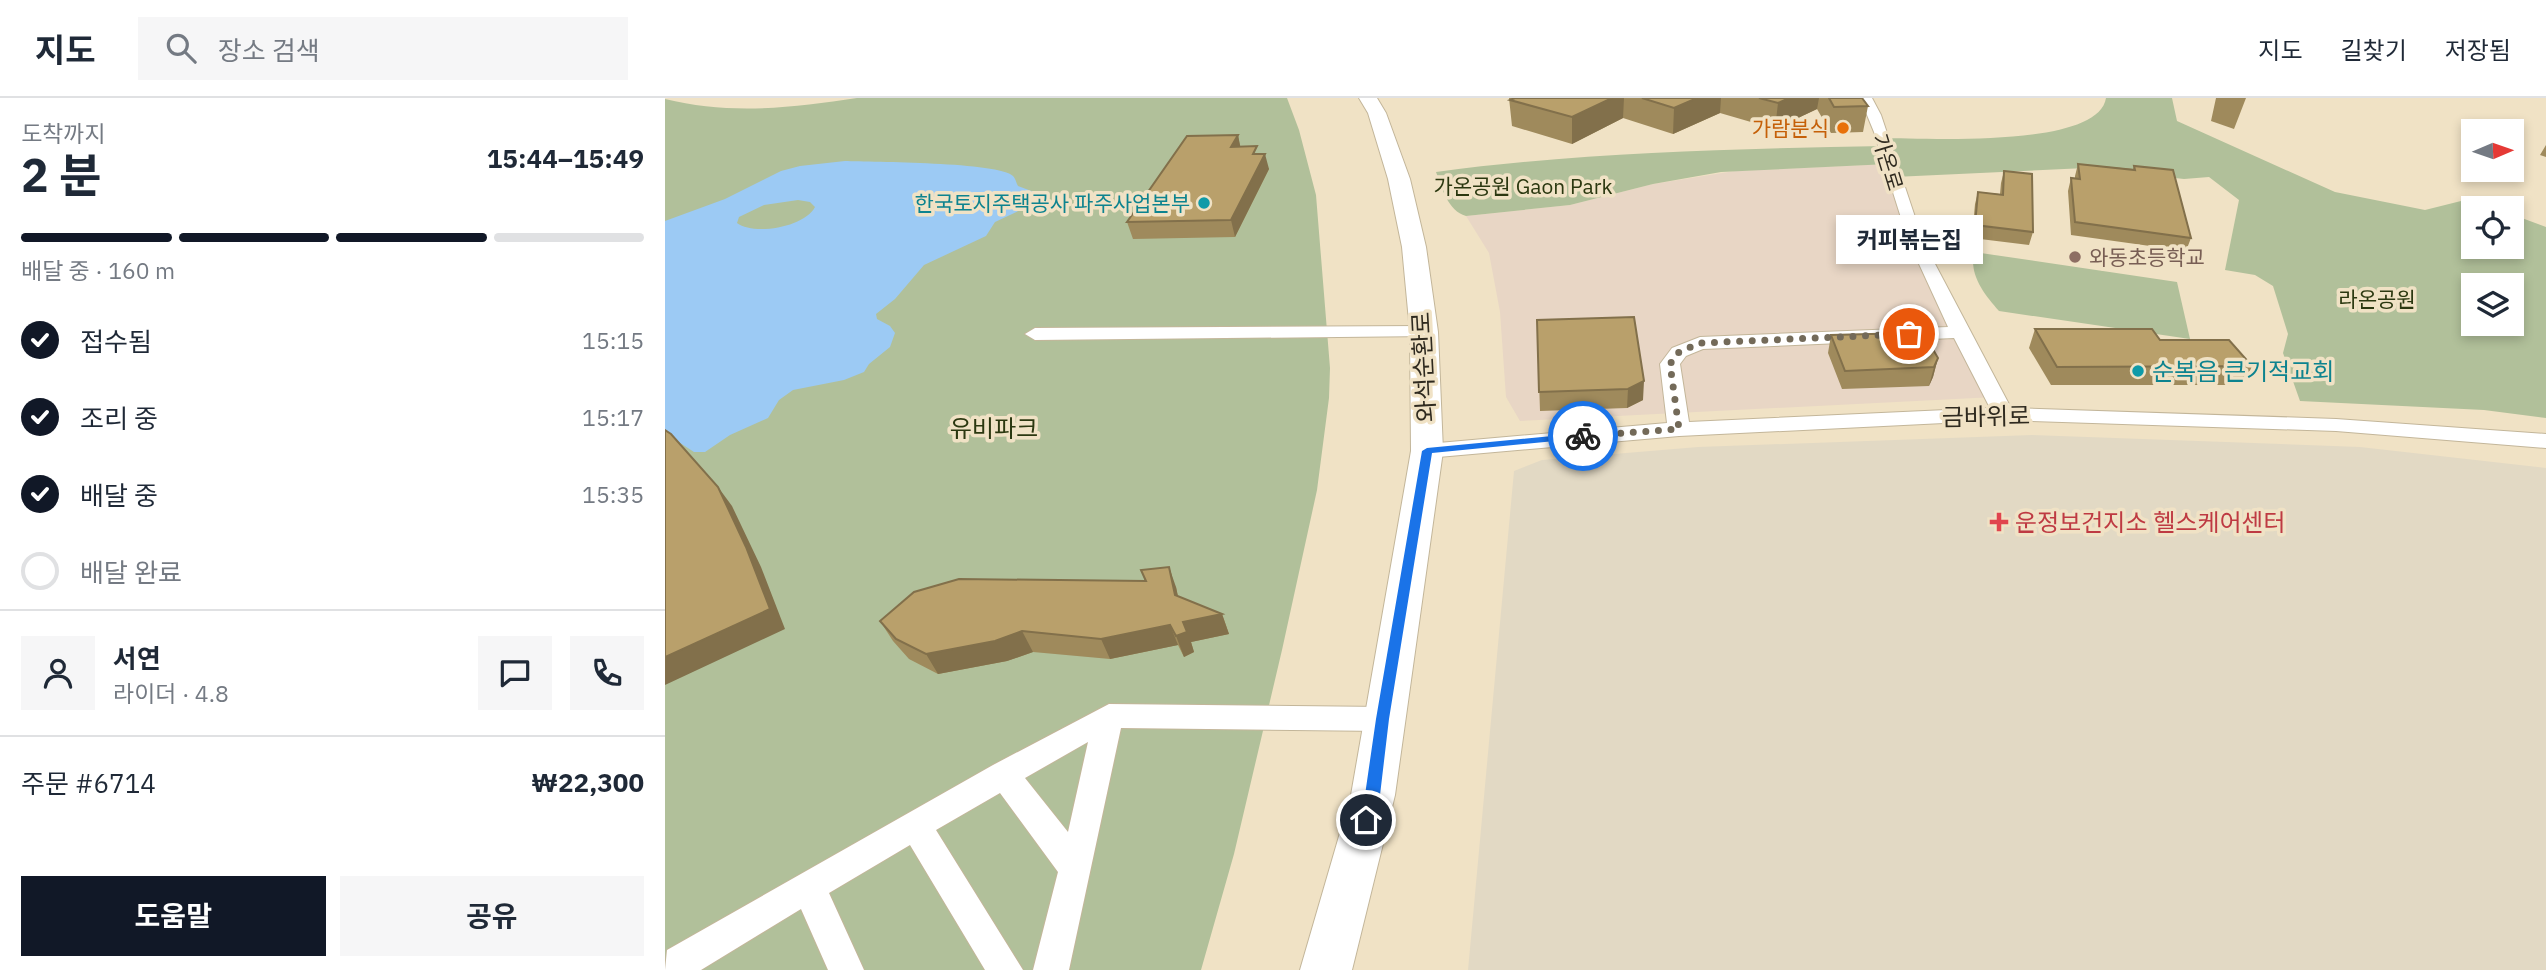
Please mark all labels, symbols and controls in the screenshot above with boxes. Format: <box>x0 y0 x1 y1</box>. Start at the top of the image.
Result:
search box <box>138 17 628 80</box>
text: 지도 <box>35 28 96 71</box>
icon: search <box>162 29 200 67</box>
text: 장소 검색 <box>218 33 320 67</box>
text: 지도 <box>2258 34 2303 66</box>
text: 길찾기 <box>2341 34 2407 66</box>
text: 저장됨 <box>2445 34 2511 66</box>
place label: 가람분식 <box>1752 114 1829 142</box>
text: 도착까지 <box>21 118 106 148</box>
north arrow <box>2461 119 2523 182</box>
map controls <box>2461 119 2524 336</box>
marker: 가람분식 <box>1835 120 1851 136</box>
street label: 가온로 <box>1866 130 1910 194</box>
text: 15:44–15:49 <box>487 141 644 175</box>
text: 2 분 <box>21 145 102 205</box>
park label: 가온공원 Gaon Park <box>1433 172 1613 200</box>
place label: 한국토지주택공사 파주사업본부 <box>915 189 1190 217</box>
marker: 한국토지주택공사 파주사업본부 <box>1196 195 1212 211</box>
button: locate <box>2461 196 2524 259</box>
callout: 커피볶는집 <box>1835 215 1983 264</box>
text: 커피볶는집 <box>1857 224 1962 254</box>
place label: 와동초등학교 <box>2089 243 2205 271</box>
marker: 와동초등학교 <box>2067 249 2083 265</box>
text: 배달 중 · 160 m <box>21 255 175 285</box>
button: layers <box>2461 273 2524 336</box>
park label: 라온공원 <box>2338 285 2416 313</box>
pin <box>1879 304 1939 364</box>
street label: 와석순환로 <box>1404 311 1442 423</box>
icon: bag <box>1890 315 1928 353</box>
icon: check <box>21 321 59 359</box>
text: 접수됨 <box>80 324 152 358</box>
text: 15:15 <box>582 325 644 355</box>
place label: 순복음 큰기적교회 <box>2152 355 2334 387</box>
marker: 순복음 큰기적교회 <box>2130 363 2146 379</box>
icon: check <box>21 398 59 436</box>
street label: 금바위로 <box>1942 399 2030 433</box>
text: 조리 중 <box>80 401 158 435</box>
courier <box>1548 401 1618 471</box>
text: 15:17 <box>582 402 644 432</box>
park label: 유비파크 <box>950 412 1038 444</box>
icon: bike <box>1564 417 1602 455</box>
icon: check <box>21 475 59 513</box>
text: 배달 중 <box>80 478 158 512</box>
text: 15:35 <box>582 479 644 509</box>
place label: 운정보건지소 헬스케어센터 <box>2015 506 2286 538</box>
marker: 운정보건지소 헬스케어센터 <box>1989 512 2009 532</box>
text: 배달 완료 <box>80 555 182 589</box>
button: person <box>21 636 95 710</box>
button: chat <box>478 636 552 710</box>
button: phone <box>570 636 644 710</box>
text: 서연 <box>113 641 161 675</box>
text: 라이더 · 4.8 <box>113 678 229 708</box>
text: ₩22,300 <box>531 765 644 799</box>
text: 주문 #6714 <box>21 766 156 800</box>
pin <box>1336 790 1396 850</box>
icon: home <box>1347 801 1385 839</box>
button: 도움말 <box>21 876 326 956</box>
button: 공유 <box>340 876 644 956</box>

